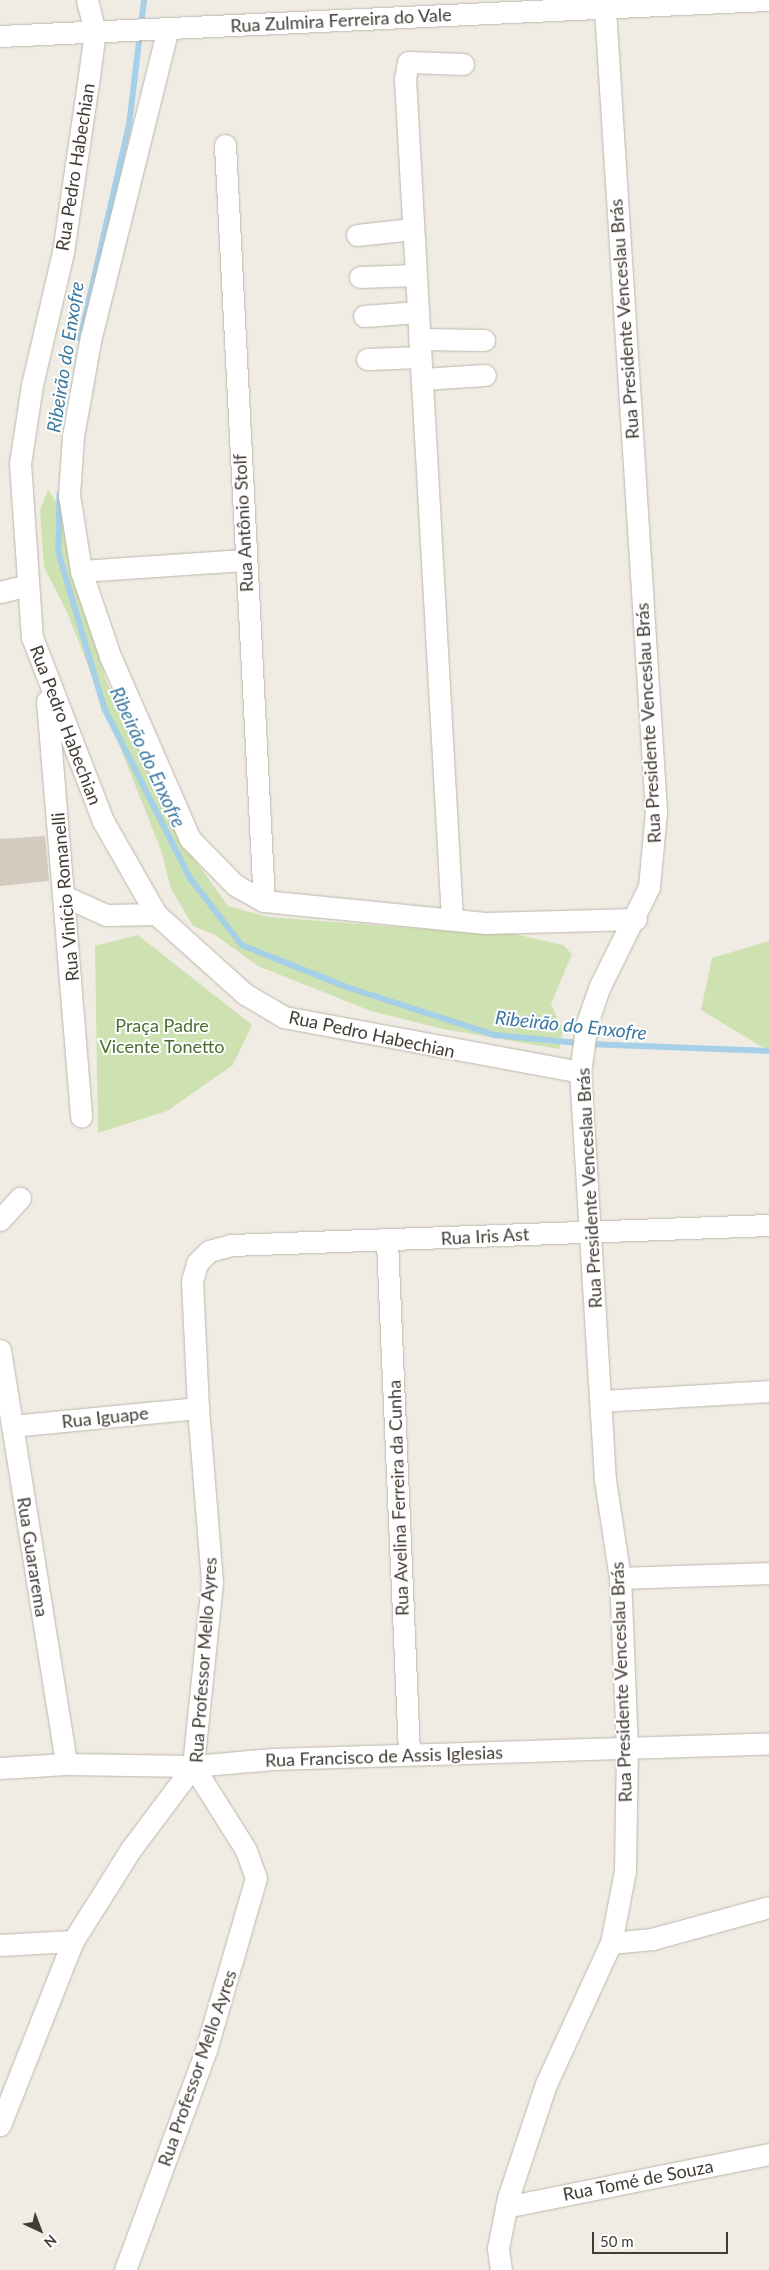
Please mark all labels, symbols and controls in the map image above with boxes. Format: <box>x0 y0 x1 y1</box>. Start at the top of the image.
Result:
street label: Rua Zulmira Ferreira do Vale <box>230 3 452 37</box>
street label: Rua Pedro Habechian <box>51 82 99 252</box>
street label: Rua Presidente Venceslau Brás <box>605 198 643 440</box>
water label: Ribeirão do Enxofre <box>42 280 88 434</box>
street label: Rua Antônio Stolf <box>229 453 257 593</box>
street label: Rua Presidente Venceslau Brás <box>631 602 665 844</box>
street label: Rua Pedro Habechian <box>26 642 106 808</box>
water label: Ribeirão do Enxofre <box>105 683 191 831</box>
street label: Rua Vinício Romanelli <box>47 811 83 983</box>
street label: Rua Pedro Habechian <box>287 1006 457 1062</box>
water label: Ribeirão do Enxofre <box>494 1006 648 1044</box>
park label: Praça Padre Vicente Tonetto <box>99 1015 225 1058</box>
street label: Rua Presidente Venceslau Brás <box>572 1067 606 1309</box>
street label: Rua Iris Ast <box>440 1223 530 1249</box>
street label: Rua Avelina Ferreira da Cunha <box>383 1379 413 1617</box>
street label: Rua Iguape <box>61 1402 149 1432</box>
street label: Rua Guararema <box>13 1495 53 1619</box>
street label: Rua Professor Mello Ayres <box>185 1556 221 1764</box>
street label: Rua Presidente Venceslau Brás <box>606 1561 636 1803</box>
street label: Rua Francisco de Assis Iglesias <box>264 1741 504 1771</box>
street label: Rua Professor Mello Ayres <box>153 1967 241 2169</box>
street label: Rua Tomé de Souza <box>561 2155 715 2205</box>
north arrow <box>15 2205 65 2255</box>
scale bar <box>594 2222 730 2254</box>
text: N <box>41 2231 60 2251</box>
text: 50 m <box>600 2232 634 2250</box>

